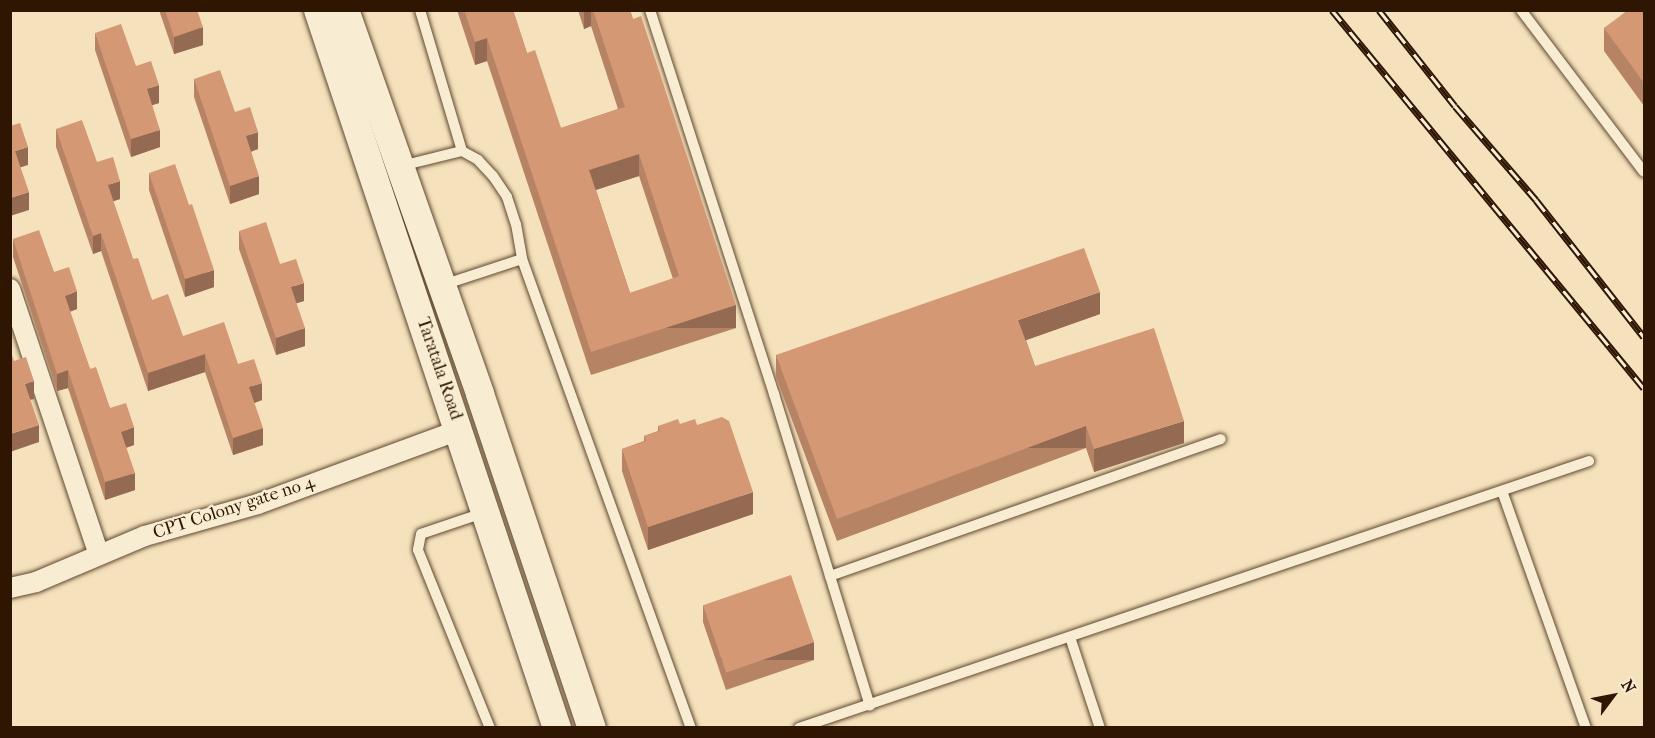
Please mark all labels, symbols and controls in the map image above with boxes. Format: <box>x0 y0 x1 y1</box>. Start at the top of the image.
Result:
street label: Taratala Road <box>411 315 467 423</box>
street label: CPT Colony gate no 4 <box>150 472 318 544</box>
north arrow <box>1583 666 1643 726</box>
text: N <box>1617 676 1640 696</box>

